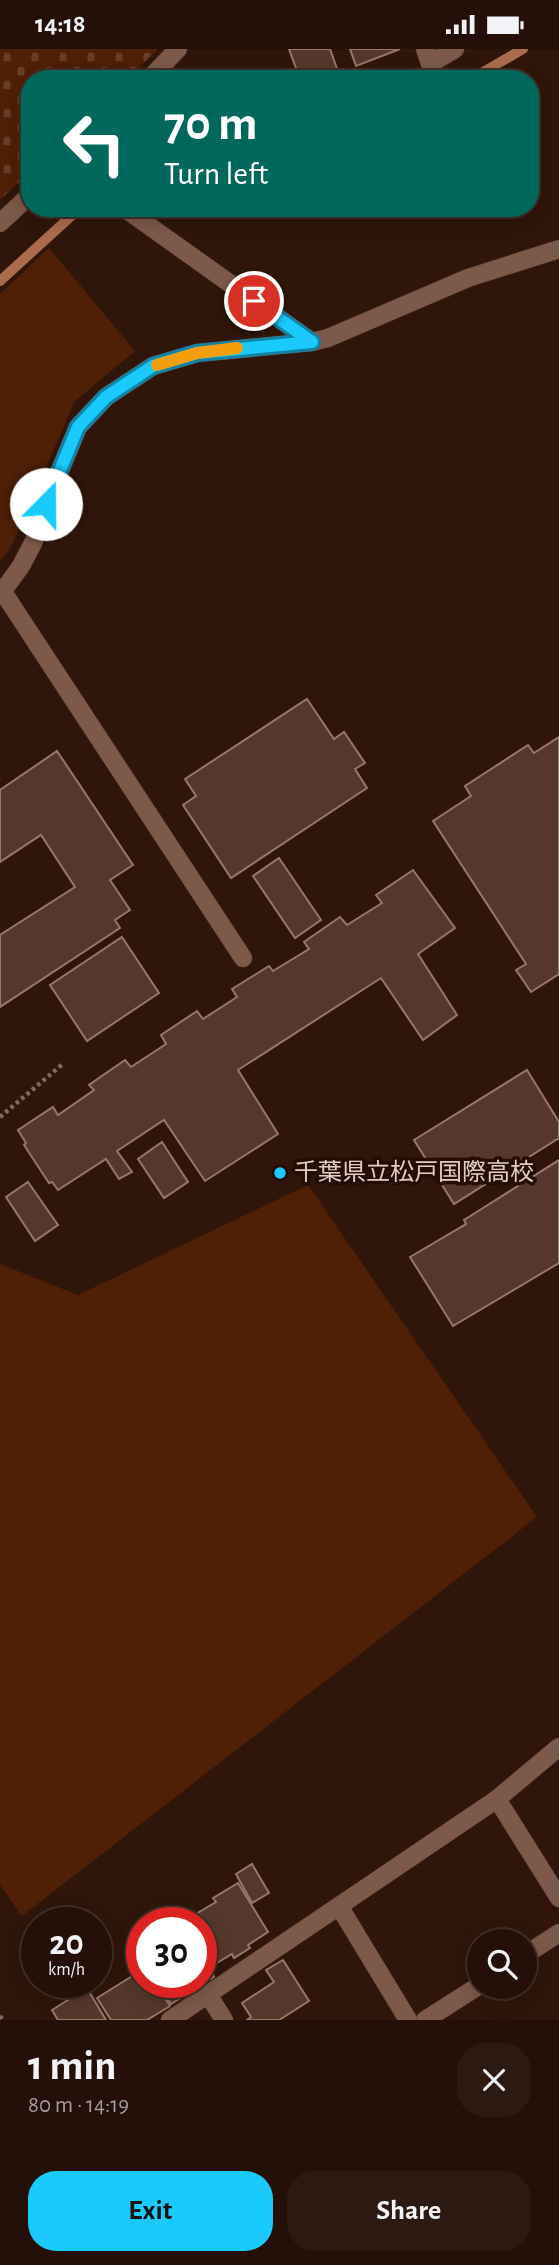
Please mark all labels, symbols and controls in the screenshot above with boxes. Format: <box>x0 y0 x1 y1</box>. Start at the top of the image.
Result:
text: 14:18 <box>35 11 86 37</box>
icon: left <box>49 98 140 189</box>
text: 70 m <box>164 100 258 149</box>
text: Turn left <box>164 158 268 190</box>
pin <box>224 271 284 331</box>
icon: arrive <box>235 282 273 320</box>
position arrow <box>9 467 83 541</box>
place label: 千葉県立松戸国際高校 <box>294 1159 534 1185</box>
marker: 千葉県立松戸国際高校 <box>272 1165 288 1181</box>
speed limit sign: 30 <box>126 1907 217 1998</box>
text: 20 <box>49 1926 84 1961</box>
map controls <box>467 1929 537 1999</box>
button: search <box>467 1929 537 1999</box>
text: km/h <box>48 1961 85 1979</box>
button: close <box>457 2043 531 2117</box>
text: 1 min <box>28 2045 117 2087</box>
text: 80 m · 14:19 <box>28 2094 129 2117</box>
button: Exit <box>28 2171 273 2251</box>
button: Share <box>287 2171 531 2251</box>

